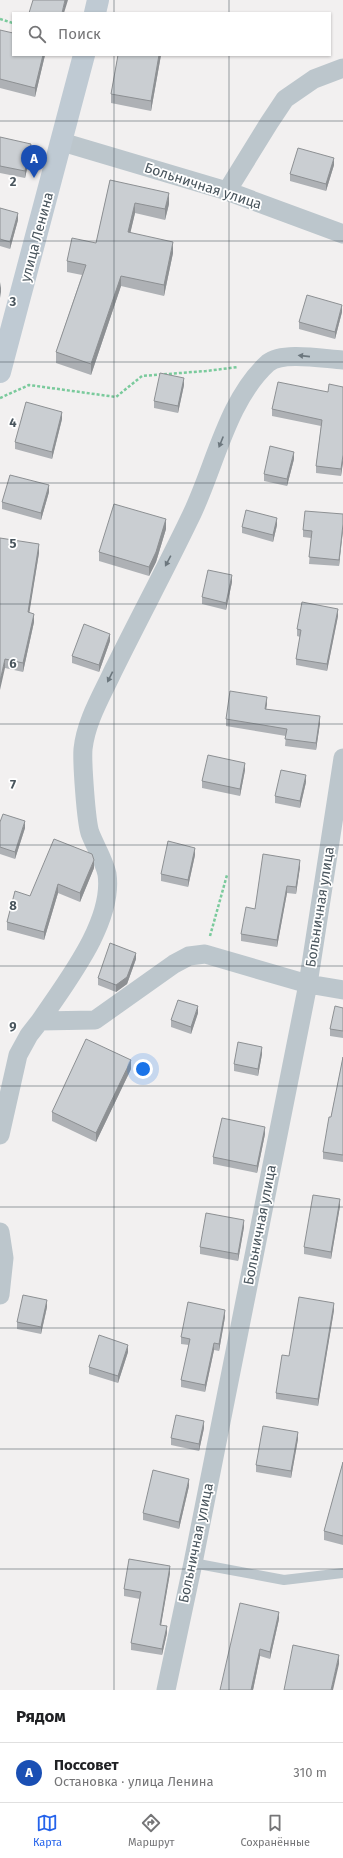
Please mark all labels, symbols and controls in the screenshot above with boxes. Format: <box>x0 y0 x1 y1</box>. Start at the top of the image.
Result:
search box <box>12 12 331 56</box>
icon: search <box>26 23 48 45</box>
text: Поиск <box>58 25 101 43</box>
pin: A <box>21 145 47 178</box>
street label: Больничная улица <box>142 159 264 213</box>
text: 2 <box>10 174 17 189</box>
street label: улица Ленина <box>17 190 57 284</box>
text: 3 <box>9 294 17 309</box>
one-way arrow <box>298 353 310 360</box>
text: 4 <box>9 415 17 430</box>
one-way arrow <box>217 437 223 449</box>
text: 5 <box>10 536 17 551</box>
one-way arrow <box>165 555 171 566</box>
text: 6 <box>9 656 17 671</box>
one-way arrow <box>107 671 113 683</box>
text: 7 <box>10 777 16 792</box>
street label: Больничная улица <box>302 845 338 969</box>
text: 8 <box>9 898 17 913</box>
text: 9 <box>9 1019 17 1034</box>
your location <box>133 1059 153 1079</box>
street label: Больничная улица <box>240 1163 280 1287</box>
street label: Больничная улица <box>175 1481 217 1605</box>
text: Рядом <box>16 1706 66 1727</box>
text: Поссовет <box>54 1756 118 1774</box>
text: A <box>25 1765 33 1780</box>
text: 310 m <box>293 1765 327 1780</box>
text: Остановка · улица Ленина <box>54 1774 214 1789</box>
tab: Карта <box>33 1812 62 1849</box>
tab: Маршрут <box>128 1812 175 1849</box>
tab: Сохранённые <box>240 1812 310 1849</box>

